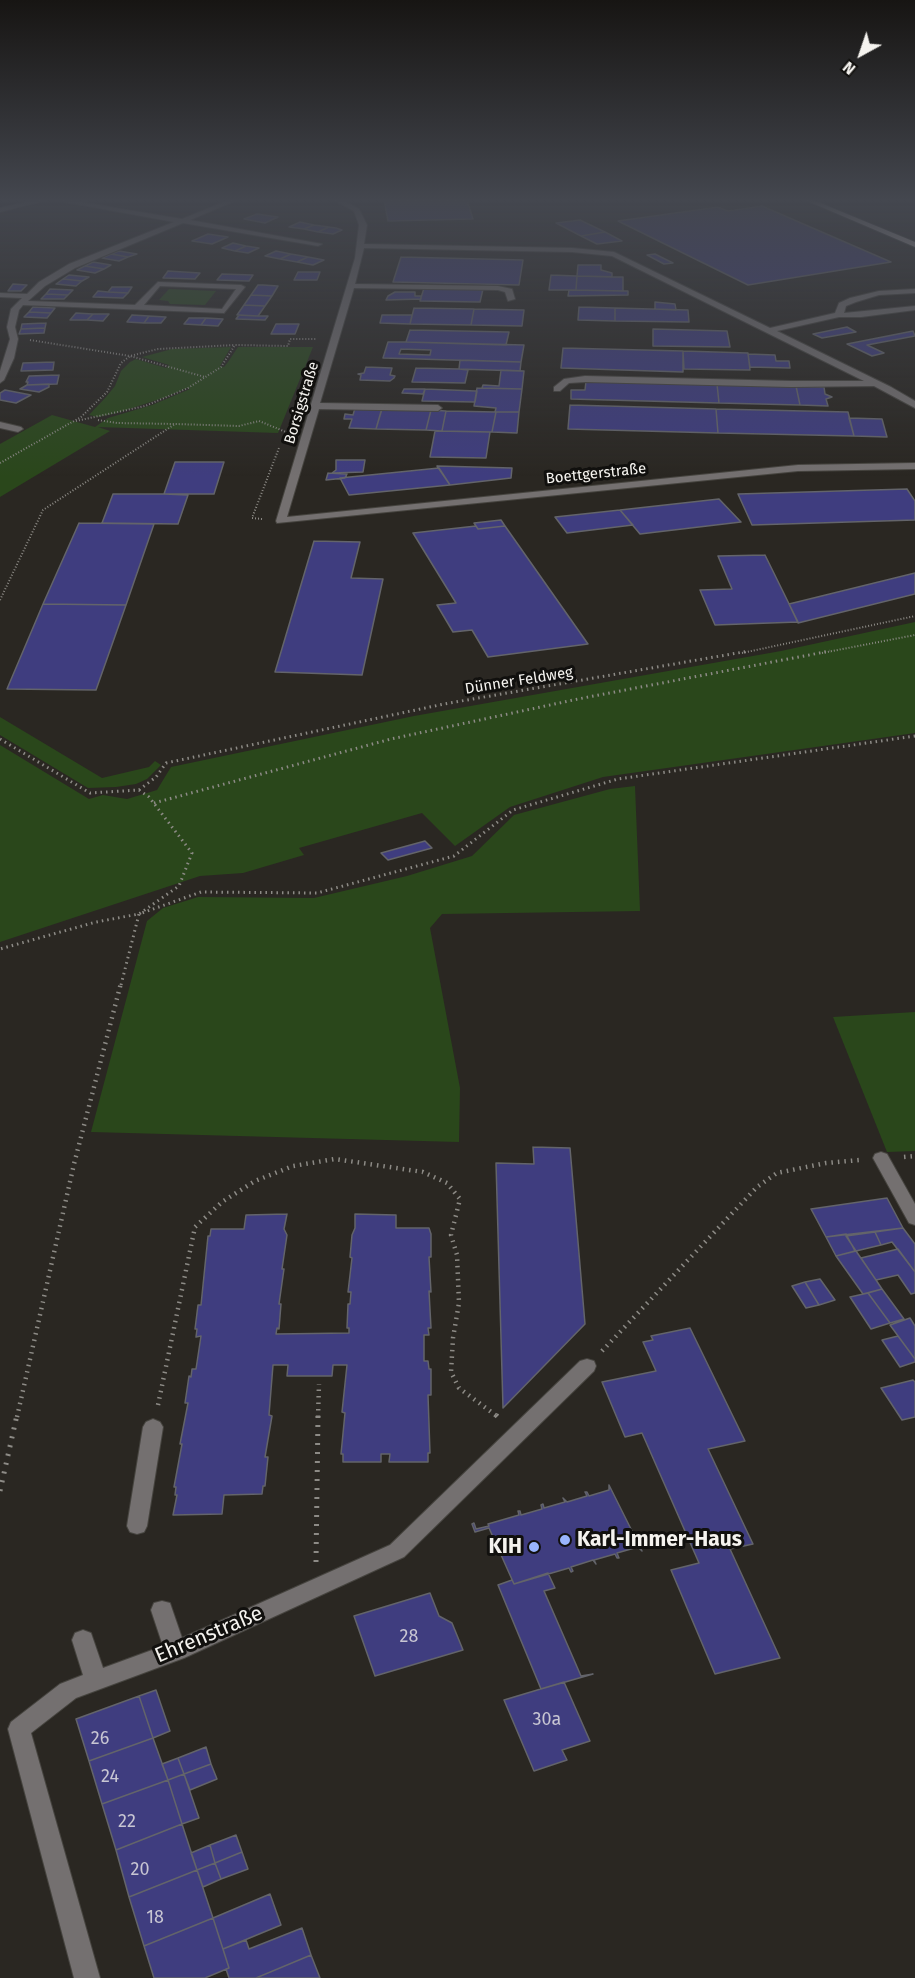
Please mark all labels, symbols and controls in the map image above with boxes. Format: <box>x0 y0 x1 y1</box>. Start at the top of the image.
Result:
north arrow <box>831 24 891 84</box>
text: N <box>839 57 859 79</box>
street label: Borsigstraße <box>281 360 323 446</box>
street label: Boettgerstraße <box>545 460 647 488</box>
street label: Dünner Feldweg <box>464 664 574 698</box>
place label: Karl-Immer-Haus <box>577 1527 742 1553</box>
marker: Karl-Immer-Haus <box>558 1533 572 1547</box>
place label: KIH <box>489 1534 522 1560</box>
marker: KIH <box>527 1540 541 1554</box>
street label: Ehrenstraße <box>151 1601 267 1669</box>
house number: 28 <box>400 1626 418 1648</box>
house number: 30a <box>533 1709 561 1731</box>
house number: 26 <box>91 1728 109 1750</box>
house number: 24 <box>101 1766 119 1788</box>
house number: 22 <box>118 1811 136 1833</box>
house number: 20 <box>131 1859 149 1881</box>
house number: 18 <box>146 1907 164 1929</box>

